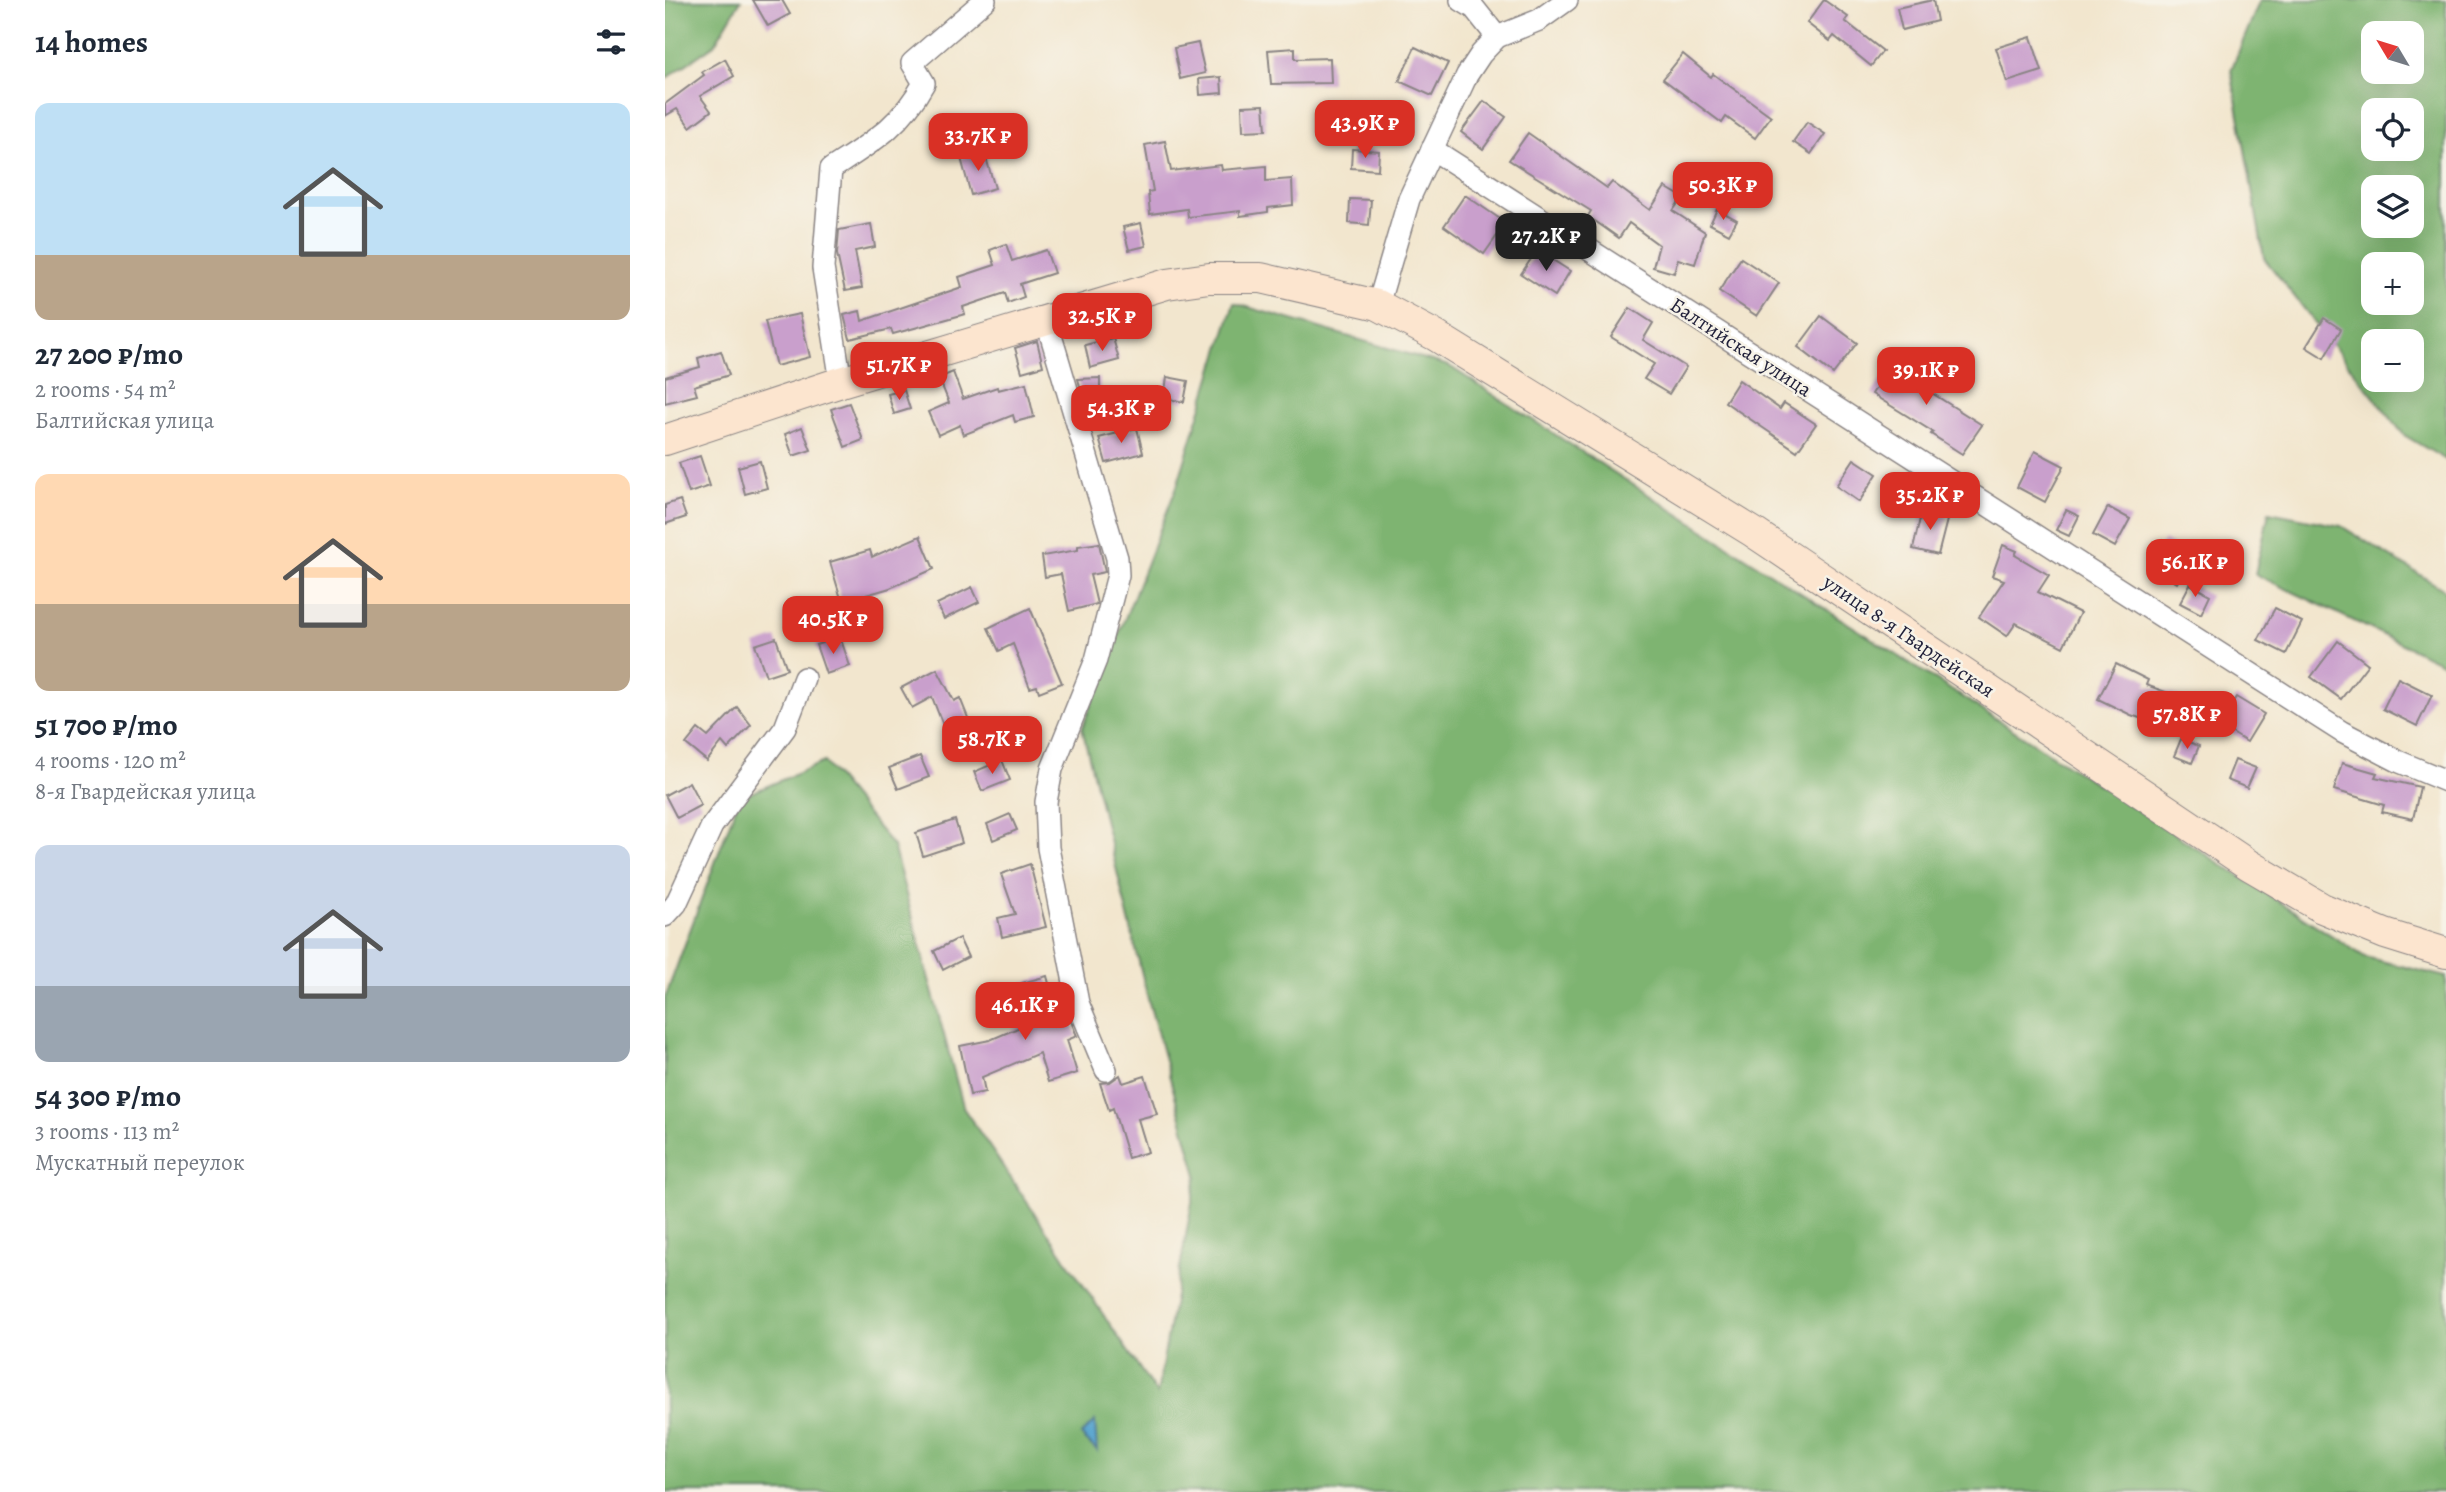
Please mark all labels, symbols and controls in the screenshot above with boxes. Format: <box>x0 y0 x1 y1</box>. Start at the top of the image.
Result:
north arrow <box>2361 21 2424 84</box>
map controls <box>2361 21 2424 392</box>
text: 14 homes <box>35 22 148 62</box>
icon: filters <box>592 23 630 61</box>
button: locate <box>2361 98 2424 161</box>
pin: 43.9K ₽ <box>1300 100 1430 160</box>
text: 43.9K ₽ <box>1331 107 1399 138</box>
pin: 33.7K ₽ <box>913 114 1043 173</box>
text: 33.7K ₽ <box>945 120 1011 151</box>
icon: home <box>270 149 396 275</box>
pin: 50.3K ₽ <box>1658 162 1788 222</box>
text: 50.3K ₽ <box>1689 169 1757 200</box>
button: layers <box>2361 175 2424 238</box>
pin: 27.2K ₽ <box>1481 214 1611 273</box>
text: 27.2K ₽ <box>1511 220 1581 251</box>
button: + <box>2361 252 2424 315</box>
street label: Балтийская улица <box>1665 291 1818 404</box>
pin: 32.5K ₽ <box>1037 294 1167 353</box>
text: 32.5K ₽ <box>1068 300 1136 331</box>
button: − <box>2361 329 2424 392</box>
text: 27 200 ₽/mo <box>35 334 183 374</box>
pin: 51.7K ₽ <box>834 342 964 402</box>
pin: 39.1K ₽ <box>1861 348 1991 407</box>
text: 51.7K ₽ <box>867 349 932 380</box>
text: 39.1K ₽ <box>1893 354 1959 385</box>
text: 2 rooms · 54 m² <box>35 374 176 405</box>
pin: 54.3K ₽ <box>1056 386 1186 445</box>
text: 54.3K ₽ <box>1087 392 1155 423</box>
text: Балтийская улица <box>35 405 214 436</box>
pin: 35.2K ₽ <box>1865 472 1995 532</box>
text: 35.2K ₽ <box>1896 479 1964 510</box>
icon: home <box>270 520 396 646</box>
pin: 56.1K ₽ <box>2130 540 2260 599</box>
text: 56.1K ₽ <box>2162 546 2228 577</box>
street label: улица 8-я Гвардейская <box>1817 567 2000 704</box>
pin: 40.5K ₽ <box>768 596 898 656</box>
text: 40.5K ₽ <box>798 603 868 634</box>
pin: 57.8K ₽ <box>2122 692 2252 751</box>
text: 57.8K ₽ <box>2153 698 2221 729</box>
text: 51 700 ₽/mo <box>35 705 178 745</box>
pin: 58.7K ₽ <box>927 716 1057 776</box>
text: 58.7K ₽ <box>958 723 1026 754</box>
text: 4 rooms · 120 m² <box>35 745 186 776</box>
text: 8-я Гвардейская улица <box>35 776 256 807</box>
icon: home <box>270 891 396 1017</box>
pin: 46.1K ₽ <box>960 982 1090 1042</box>
text: 46.1K ₽ <box>992 989 1058 1020</box>
text: 54 300 ₽/mo <box>35 1076 181 1116</box>
text: 3 rooms · 113 m² <box>35 1116 179 1147</box>
text: Мускатный переулок <box>35 1147 245 1178</box>

